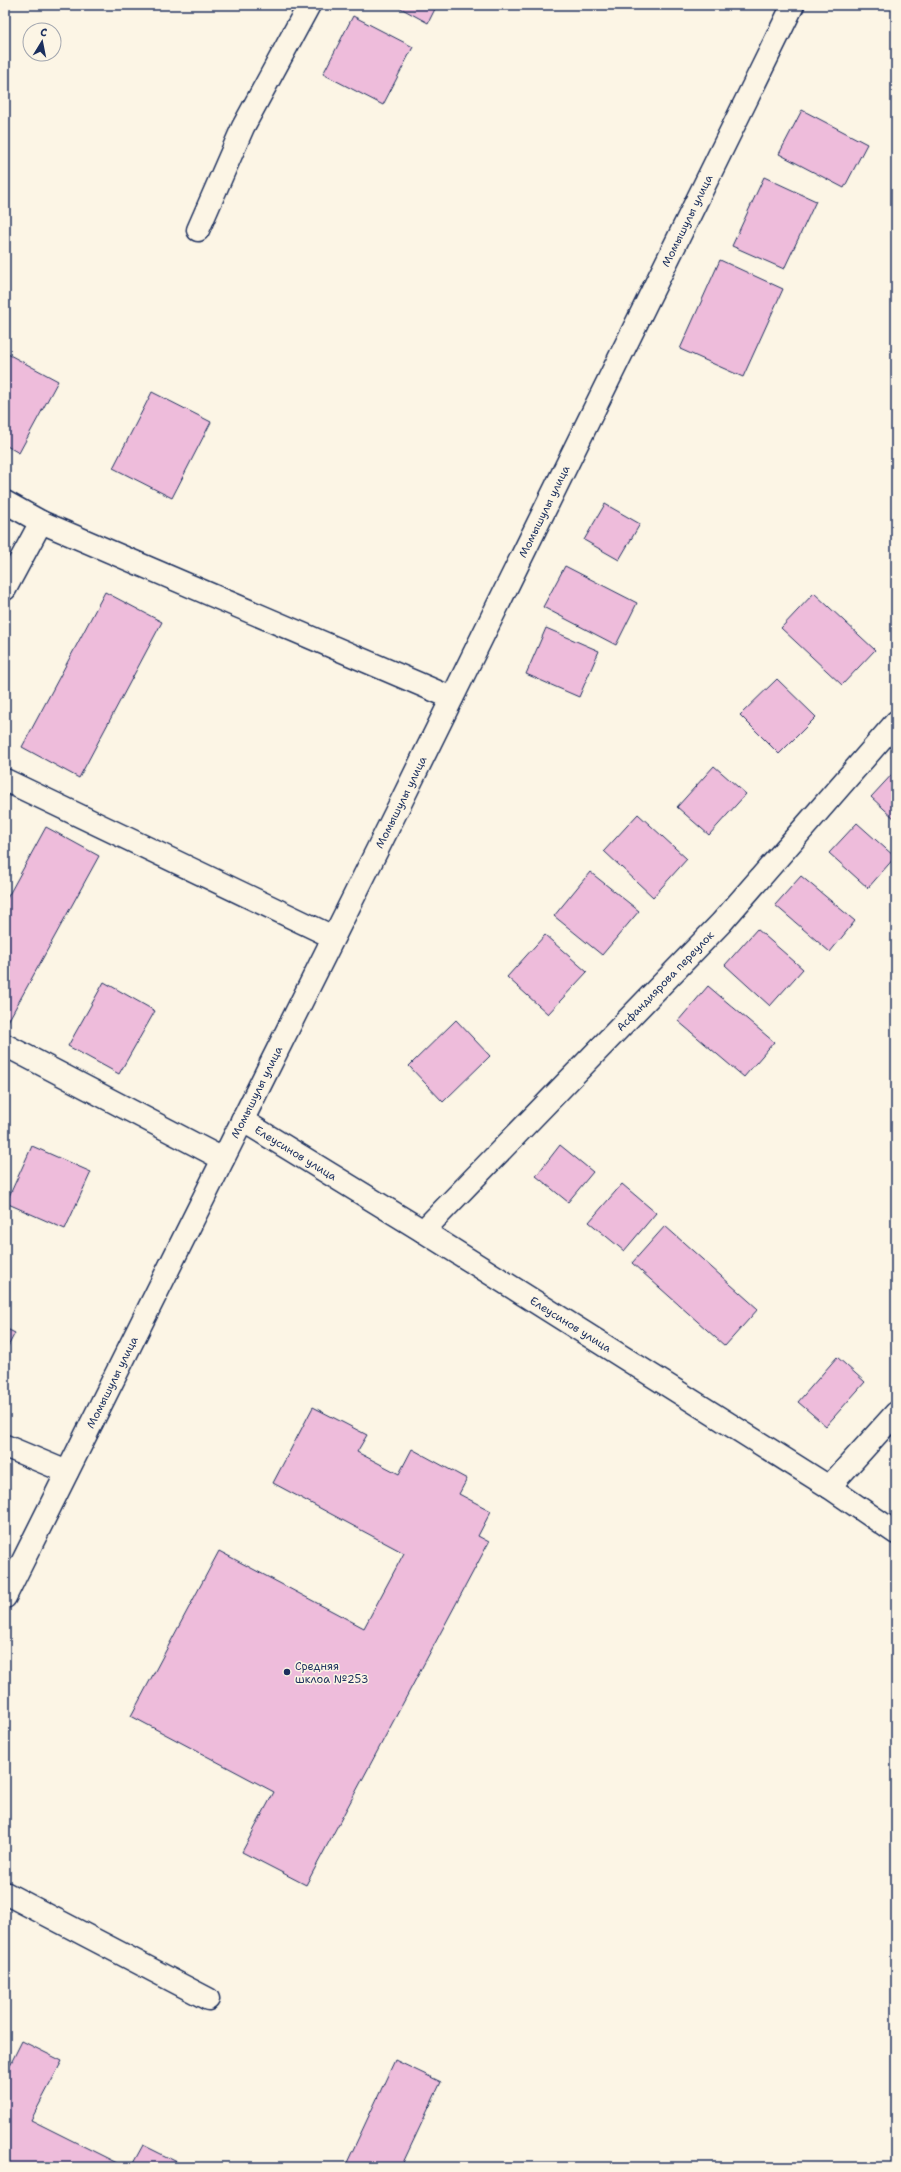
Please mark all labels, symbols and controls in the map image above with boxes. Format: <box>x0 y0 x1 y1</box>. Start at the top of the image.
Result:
north arrow <box>22 22 62 62</box>
text: С <box>39 25 49 41</box>
street label: Момышулы улица <box>658 172 716 269</box>
street label: Момышулы улица <box>515 463 573 560</box>
street label: Момышулы улица <box>372 753 430 851</box>
street label: Асфандиярова переулок <box>613 927 717 1034</box>
street label: Момышулы улица <box>227 1043 286 1141</box>
street label: Елеусинов улица <box>252 1122 340 1184</box>
street label: Елеусинов улица <box>527 1293 615 1356</box>
street label: Момышулы улица <box>83 1333 141 1431</box>
place label: Средняя шклоа №253 <box>295 1659 368 1687</box>
marker: Средняя шклоа №253 <box>282 1667 292 1677</box>

